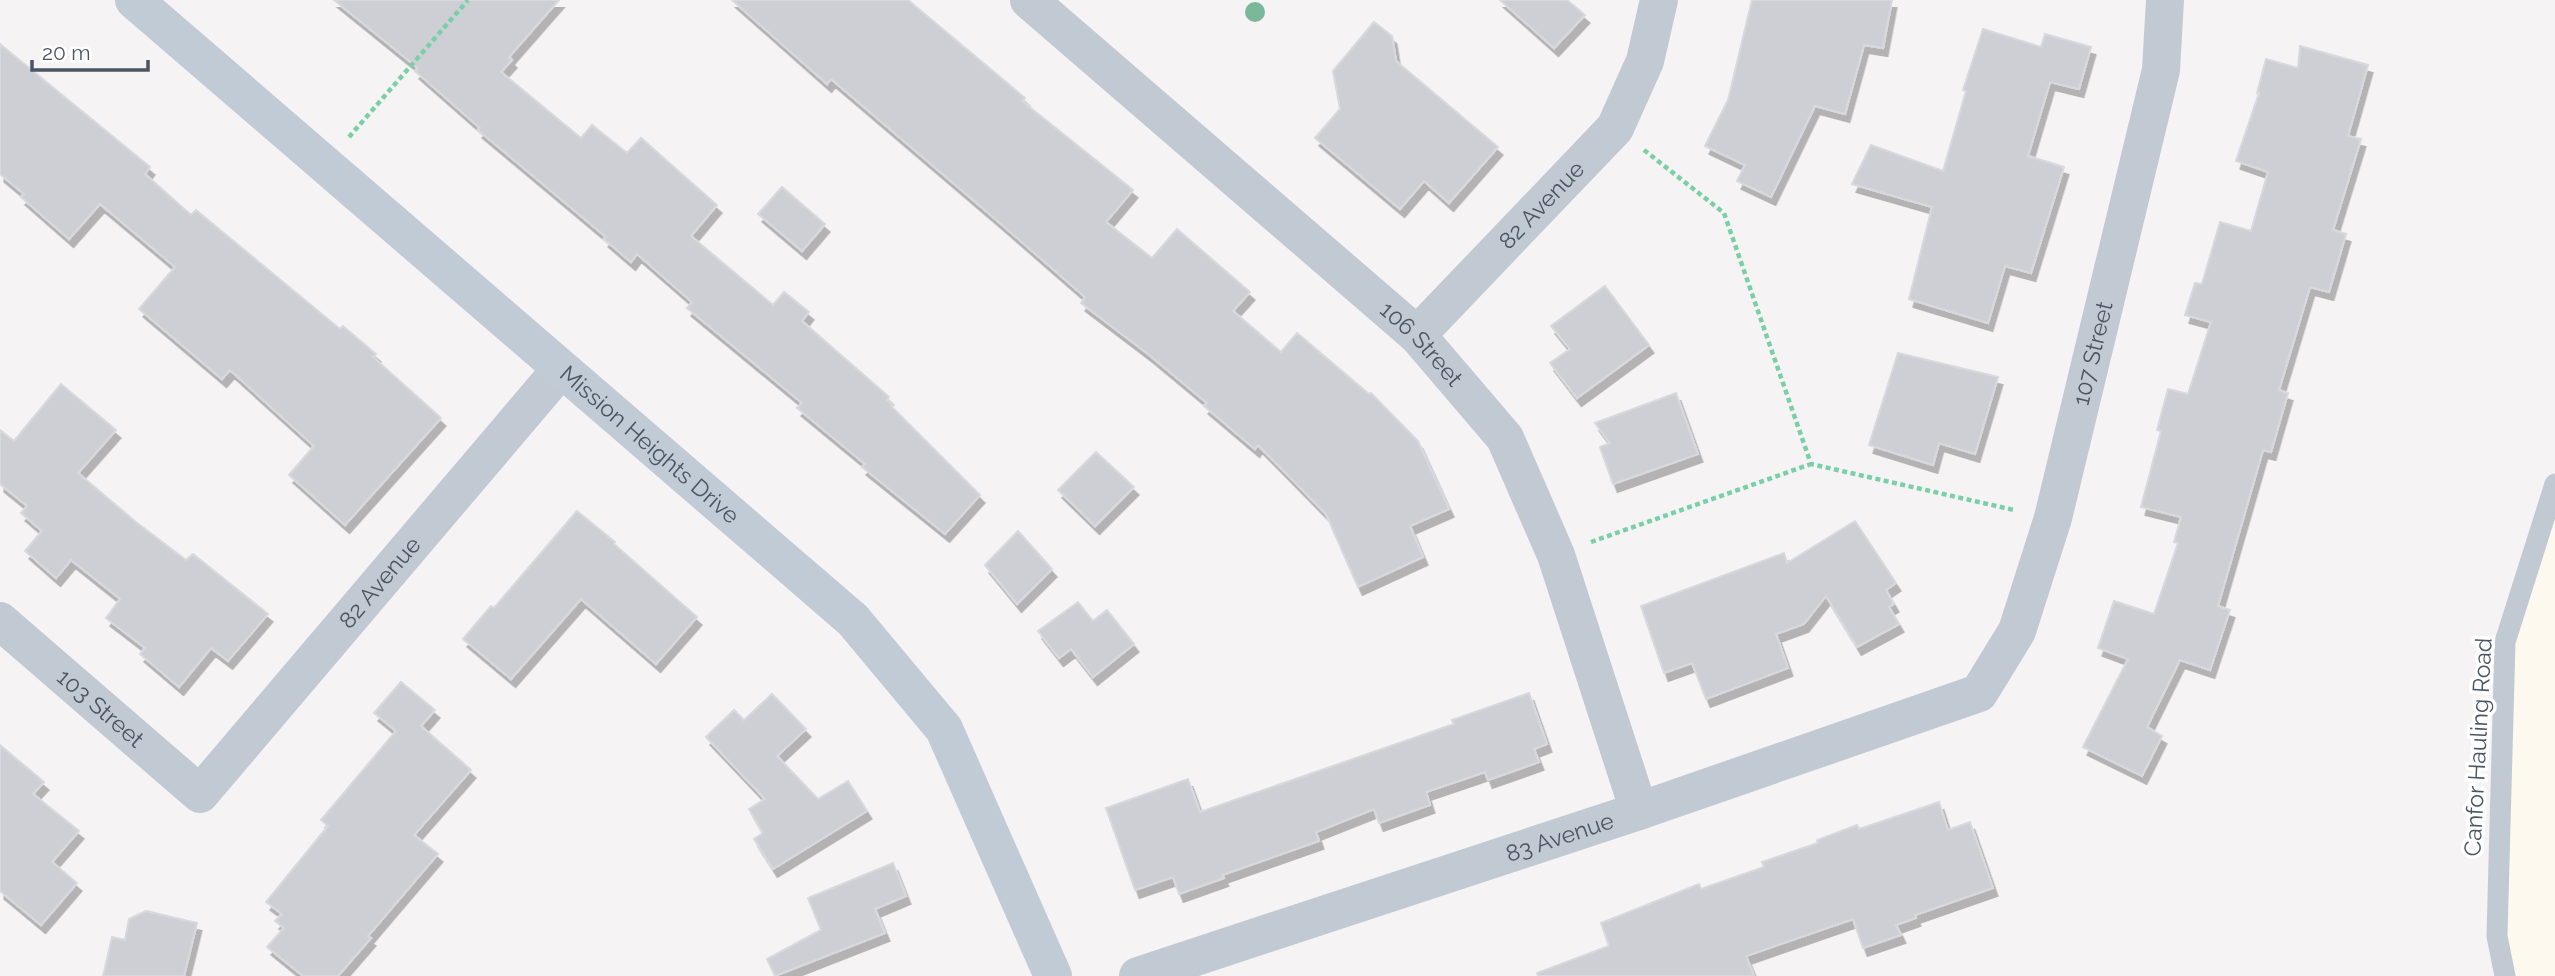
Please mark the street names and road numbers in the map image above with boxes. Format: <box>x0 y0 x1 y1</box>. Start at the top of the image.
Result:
street label: 82 Avenue <box>1493 155 1589 254</box>
street label: 106 Street <box>1375 295 1469 392</box>
street label: 107 Street <box>2067 298 2118 408</box>
street label: Mission Heights Drive <box>555 360 745 529</box>
street label: 82 Avenue <box>333 531 426 633</box>
street label: Canfor Hauling Road <box>2458 637 2497 857</box>
street label: 103 Street <box>52 663 150 753</box>
street label: 83 Avenue <box>1502 806 1617 867</box>

